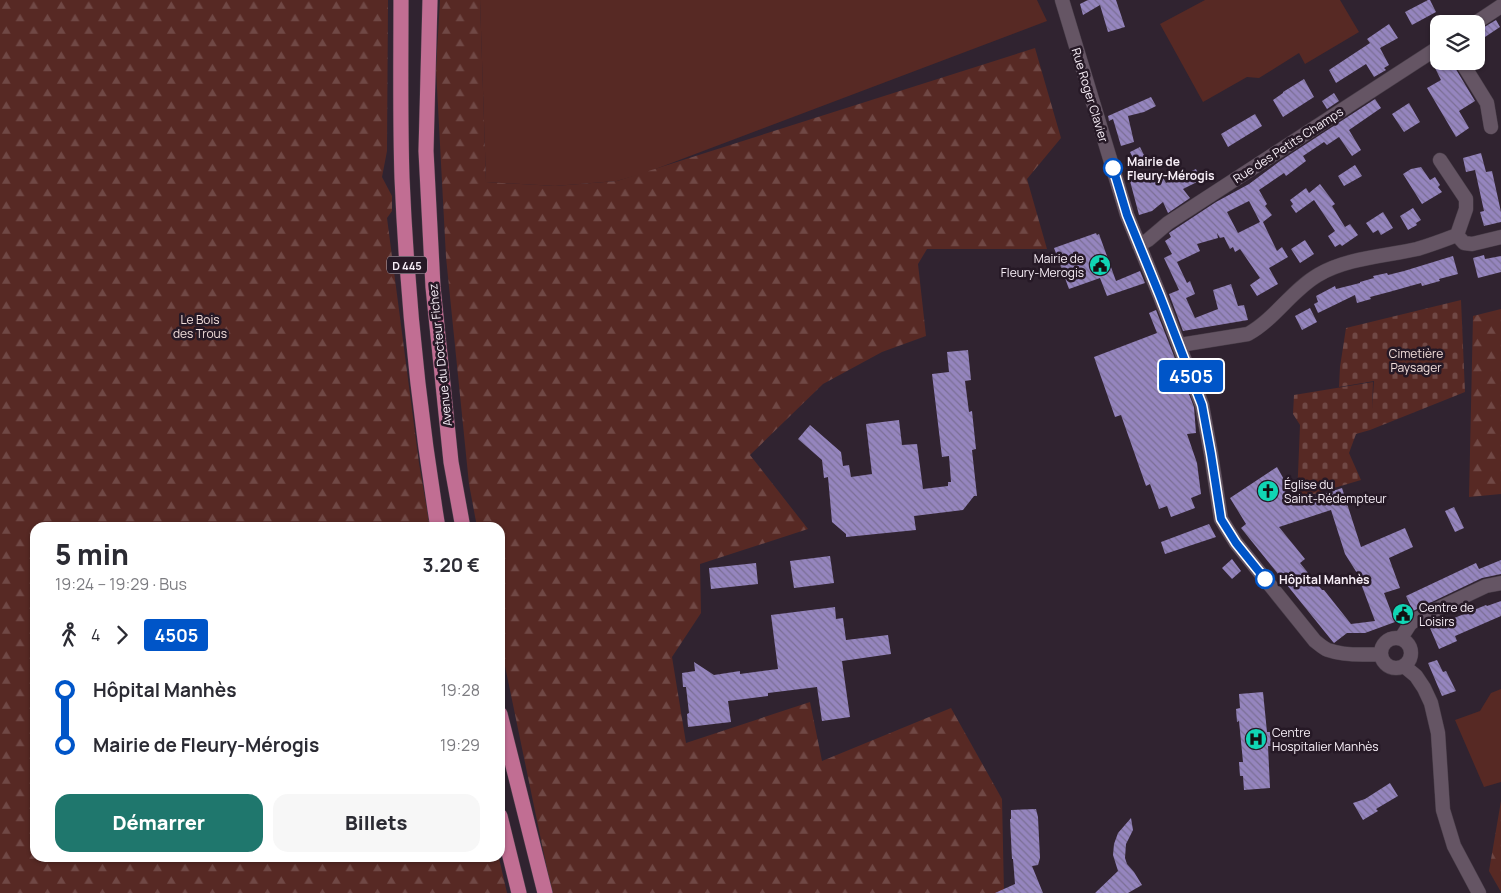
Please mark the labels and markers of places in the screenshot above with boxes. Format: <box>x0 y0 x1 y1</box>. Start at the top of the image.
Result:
place label: Mairie de Fleury-Mérogis <box>1127 153 1215 184</box>
marker: Mairie de Fleury-Mérogis <box>1103 158 1123 178</box>
place label: Mairie de Fleury-Merogis <box>1001 250 1084 281</box>
public building icon: Mairie de Fleury-Merogis <box>1088 253 1112 277</box>
place label: Église du Saint-Rédempteur <box>1284 476 1387 507</box>
church icon: Église du Saint-Rédempteur <box>1256 479 1280 503</box>
marker: Hôpital Manhès <box>1255 569 1275 589</box>
place label: Hôpital Manhès <box>1279 571 1370 588</box>
place label: Centre de Loisirs <box>1419 599 1474 630</box>
public building icon: Centre de Loisirs <box>1391 602 1415 626</box>
place label: Centre Hospitalier Manhès <box>1272 724 1379 755</box>
hospital icon: Centre Hospitalier Manhès <box>1244 727 1268 751</box>

